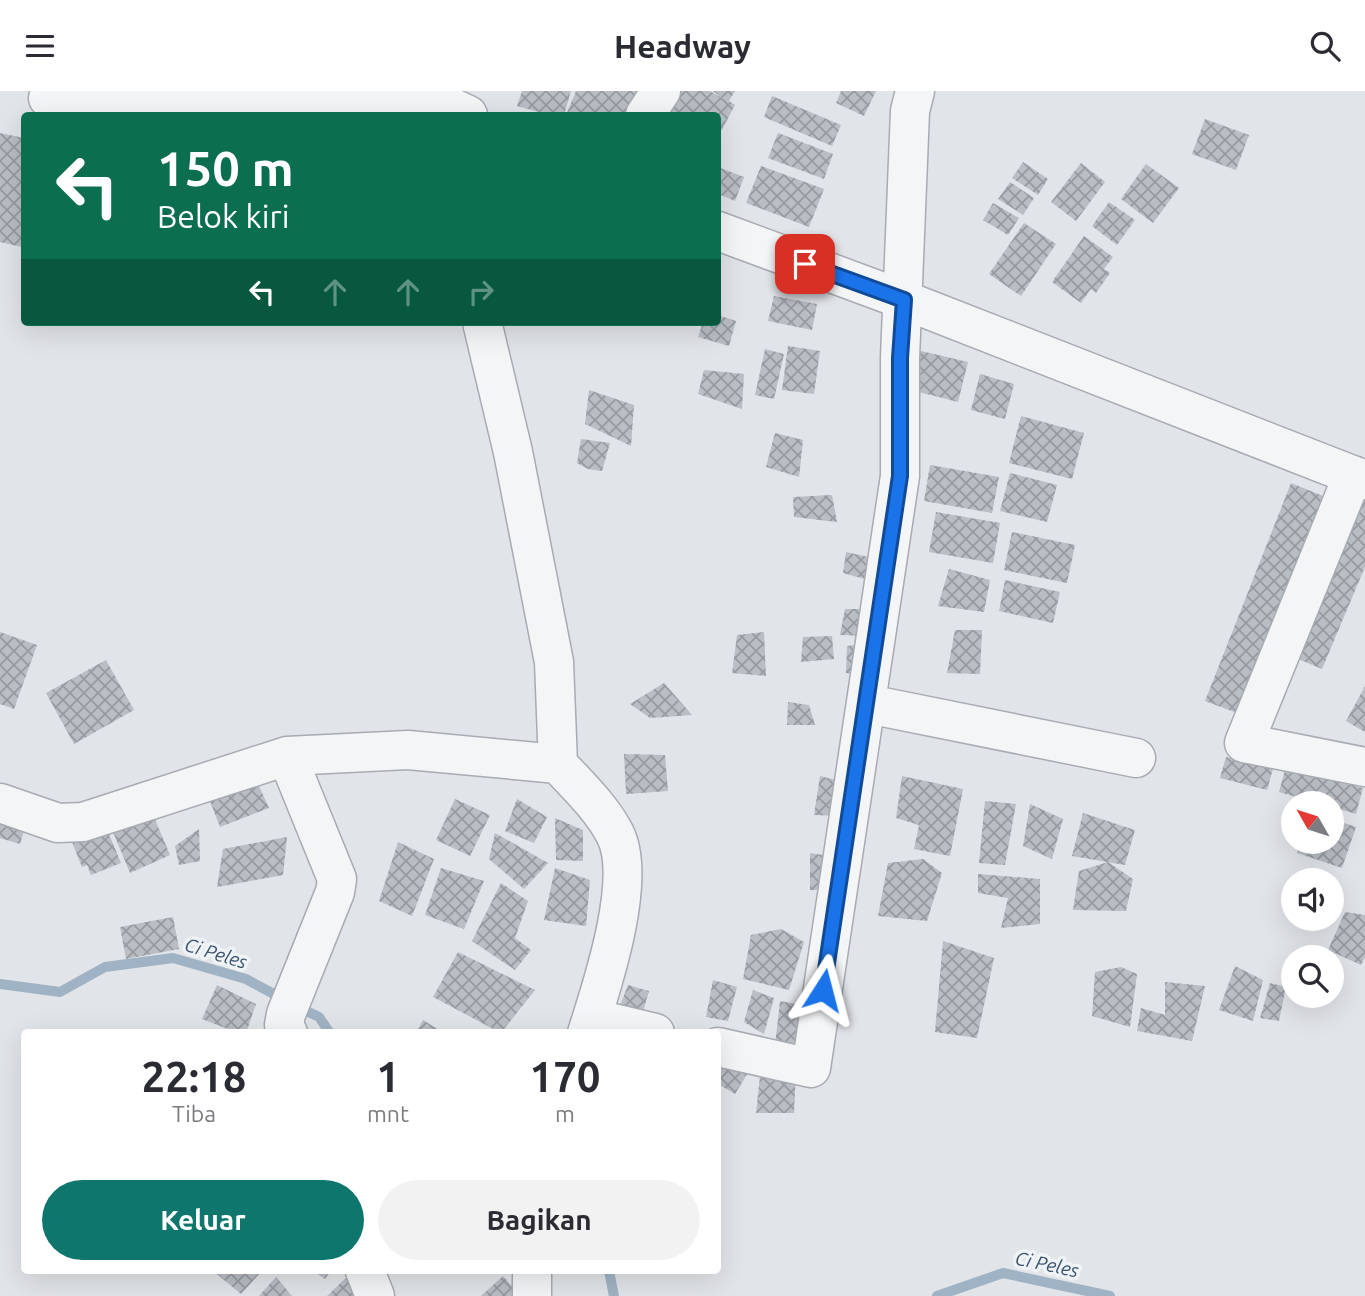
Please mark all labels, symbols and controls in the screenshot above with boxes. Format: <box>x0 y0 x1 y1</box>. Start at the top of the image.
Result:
icon: menu <box>21 27 59 65</box>
icon: search <box>1306 27 1344 65</box>
text: Headway <box>614 28 751 64</box>
icon: left <box>42 140 133 231</box>
text: 150 m <box>157 140 294 195</box>
text: Belok kiri <box>157 198 289 234</box>
pin <box>775 234 835 294</box>
icon: arrive <box>786 245 824 283</box>
icon: left <box>243 273 281 311</box>
icon: ahead <box>316 273 354 311</box>
icon: ahead <box>389 273 427 311</box>
icon: right <box>462 273 500 311</box>
north arrow <box>1281 791 1344 854</box>
map controls <box>1281 791 1344 1008</box>
button: sound <box>1281 868 1344 931</box>
water label: Ci Peles <box>182 933 250 973</box>
button: search <box>1281 945 1344 1008</box>
position arrow <box>786 953 860 1027</box>
text: 22:18 <box>141 1053 247 1100</box>
text: 1 <box>376 1053 400 1100</box>
text: 170 <box>529 1053 601 1100</box>
text: Tiba <box>172 1101 216 1126</box>
text: mnt <box>367 1101 409 1126</box>
text: m <box>555 1101 575 1126</box>
button: Keluar <box>42 1180 364 1260</box>
button: Bagikan <box>378 1180 700 1260</box>
water label: Ci Peles <box>1013 1247 1081 1281</box>

